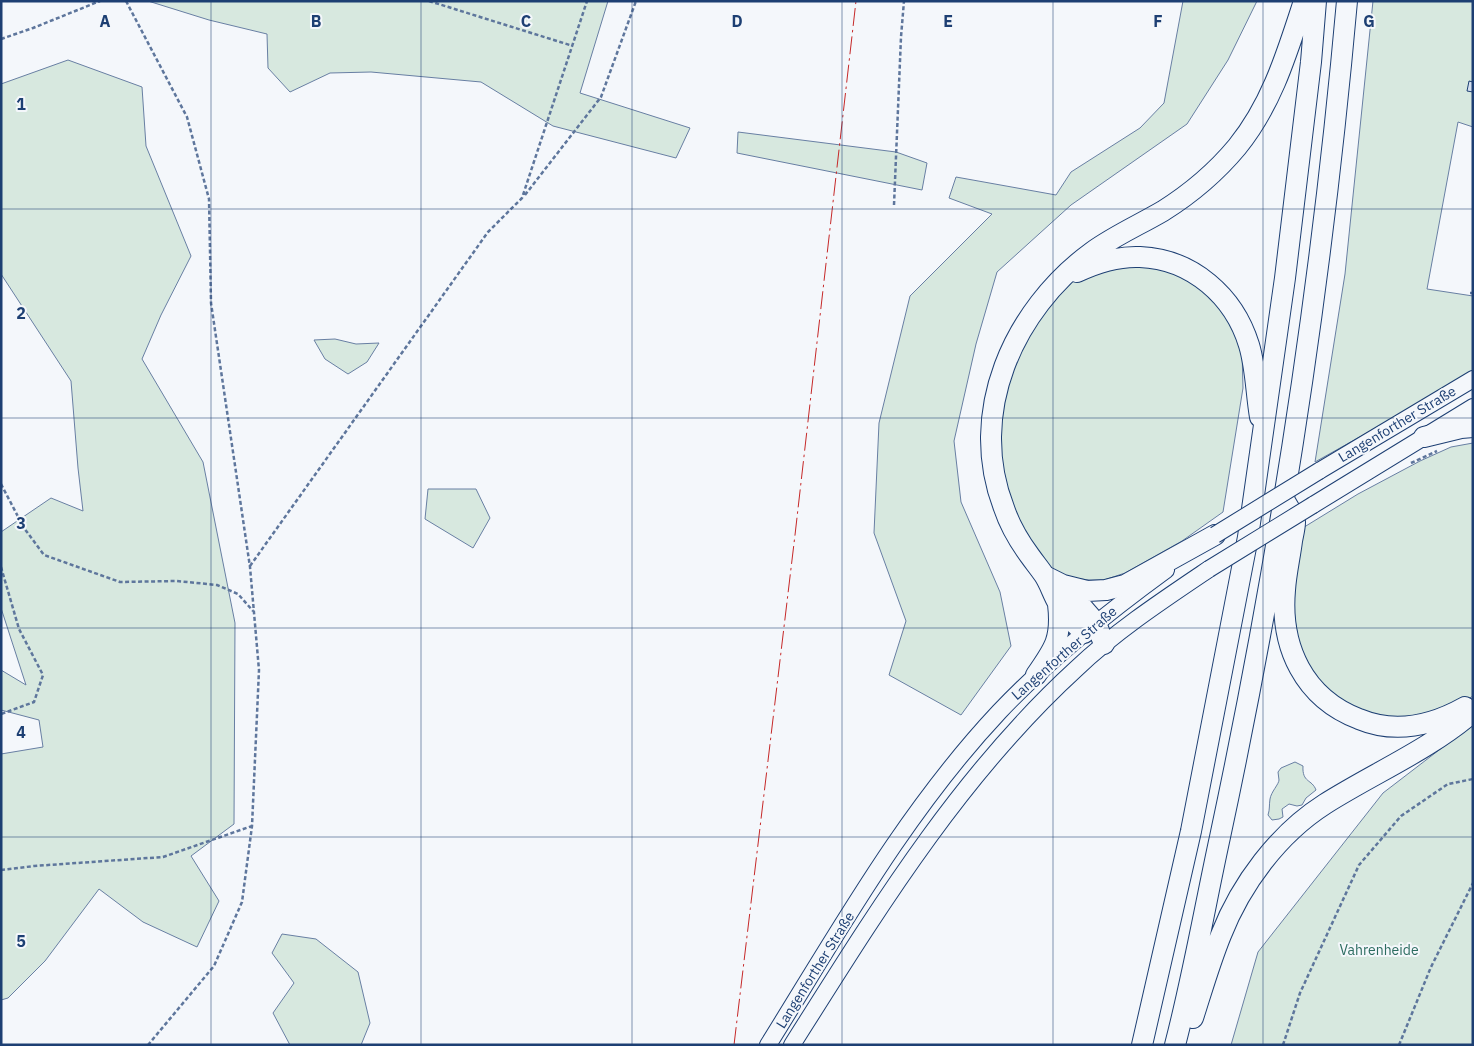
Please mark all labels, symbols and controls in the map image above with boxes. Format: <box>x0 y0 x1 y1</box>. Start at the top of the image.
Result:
text: A <box>100 11 111 31</box>
text: B <box>311 11 322 31</box>
text: C <box>521 11 531 31</box>
text: D <box>731 11 743 31</box>
text: E <box>943 11 953 31</box>
text: F <box>1153 11 1163 31</box>
text: G <box>1363 11 1375 31</box>
text: 1 <box>16 94 26 114</box>
text: 2 <box>16 303 26 323</box>
street label: Langenforther Straße <box>1335 382 1459 466</box>
text: 3 <box>16 513 26 533</box>
street label: Langenforther Straße <box>1007 602 1121 704</box>
text: 4 <box>16 722 26 742</box>
street label: Langenforther Straße <box>772 908 858 1032</box>
text: 5 <box>16 931 26 951</box>
park label: Vahrenheide <box>1339 941 1419 959</box>

